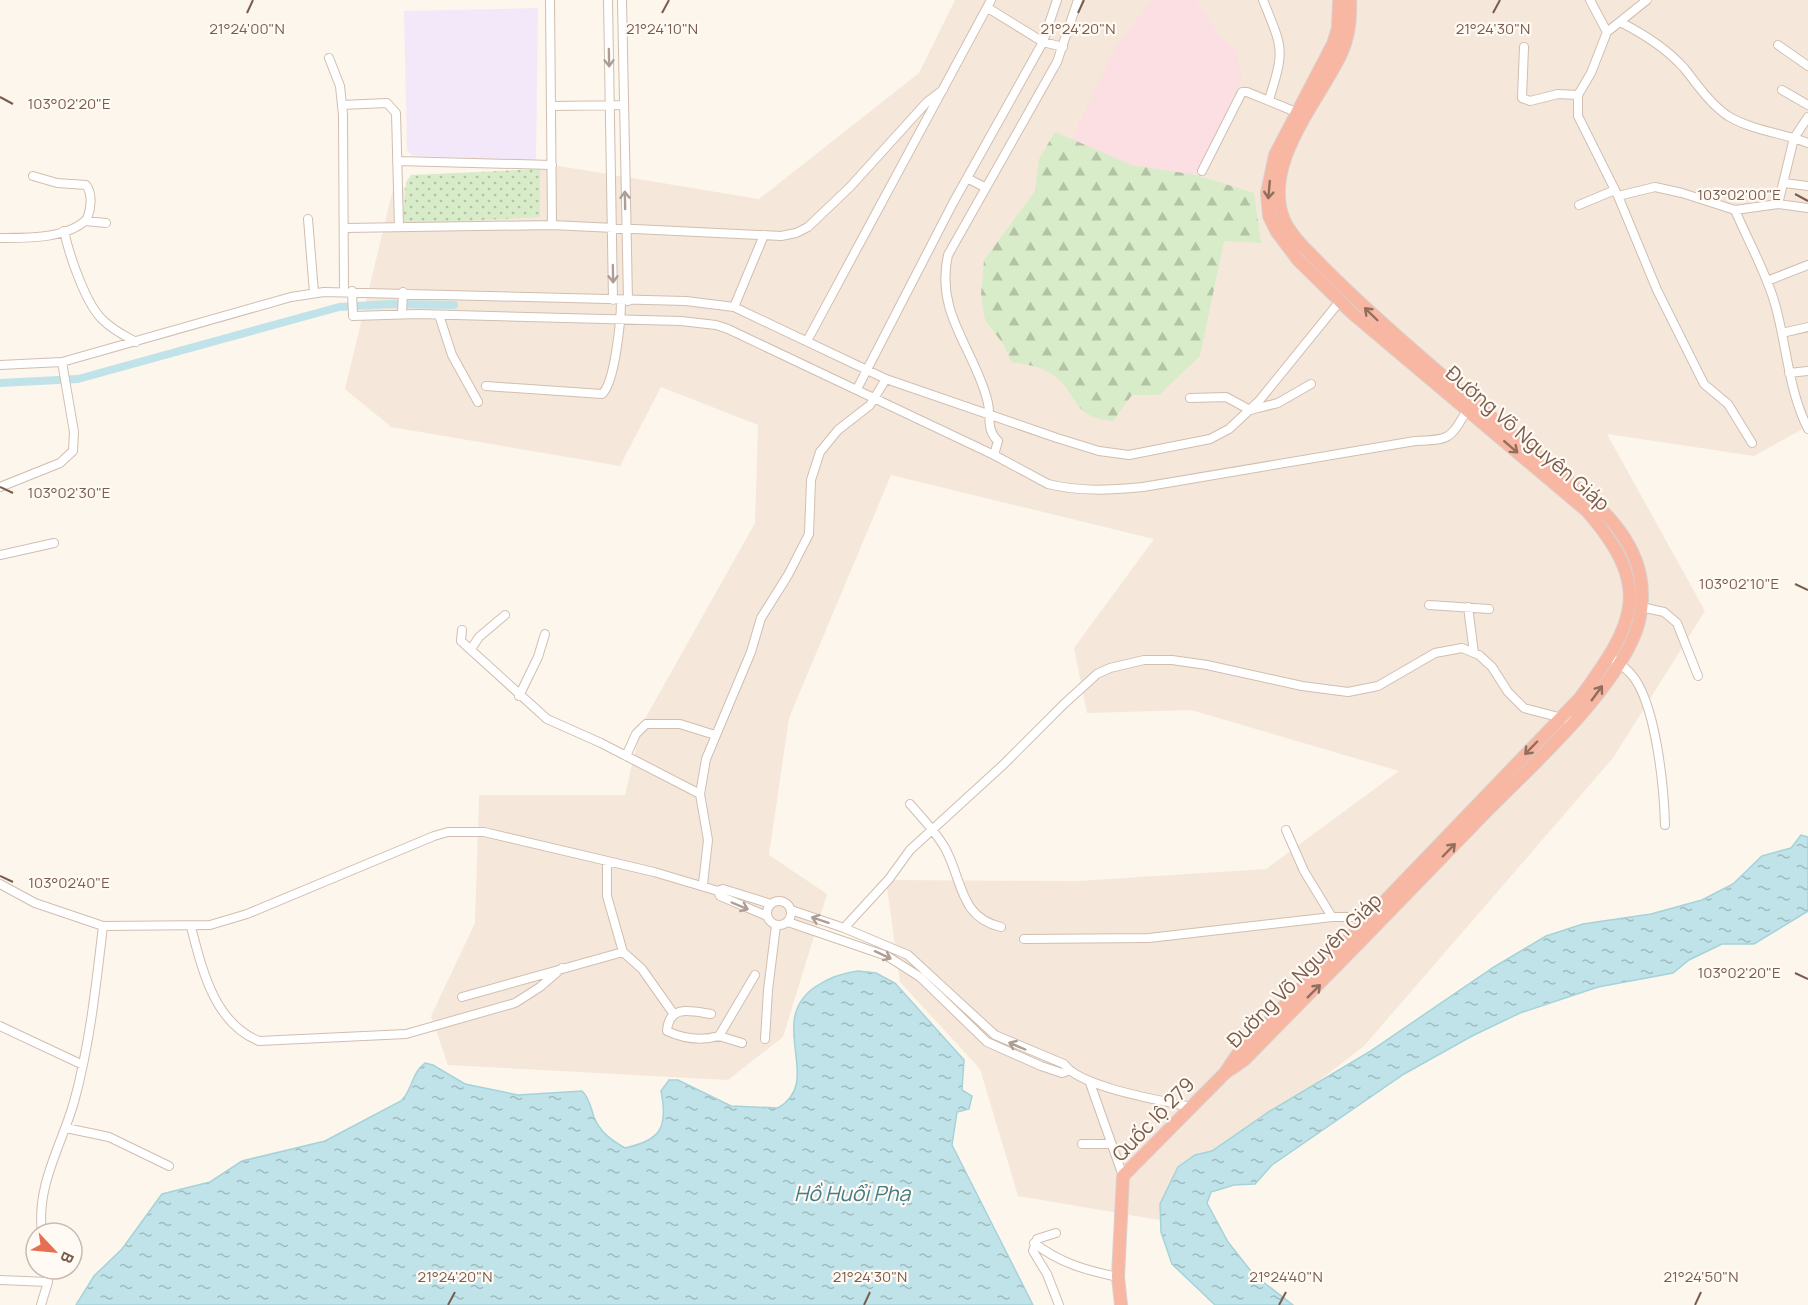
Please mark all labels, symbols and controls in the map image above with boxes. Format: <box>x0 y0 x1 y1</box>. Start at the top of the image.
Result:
text: 21°24'00"N <box>209 18 285 39</box>
text: 21°24'10"N <box>626 18 698 39</box>
text: 21°24'20"N <box>1041 18 1115 39</box>
text: 21°24'30"N <box>1456 18 1530 39</box>
one-way arrow <box>603 48 614 68</box>
text: 103°02'20"E <box>27 93 111 114</box>
one-way arrow <box>1263 179 1274 199</box>
text: 103°02'00"E <box>1697 184 1781 205</box>
one-way arrow <box>619 191 631 211</box>
one-way arrow <box>607 264 618 284</box>
one-way arrow <box>1364 306 1379 321</box>
street label: Đường Võ Nguyên Giáp <box>1440 359 1616 517</box>
one-way arrow <box>1503 441 1519 454</box>
text: 103°02'30"E <box>28 482 110 503</box>
text: 103°02'10"E <box>1699 573 1779 594</box>
one-way arrow <box>1591 686 1603 702</box>
one-way arrow <box>1523 741 1538 756</box>
one-way arrow <box>1442 843 1456 858</box>
text: 103°02'40"E <box>28 872 110 893</box>
street label: Đường Võ Nguyên Giáp <box>1221 887 1387 1053</box>
one-way arrow <box>731 901 749 912</box>
one-way arrow <box>811 914 830 925</box>
one-way arrow <box>873 949 891 961</box>
text: 103°02'20"E <box>1697 962 1781 983</box>
one-way arrow <box>1306 983 1321 998</box>
one-way arrow <box>1008 1040 1026 1051</box>
street label: Quốc lộ 279 <box>1106 1071 1200 1167</box>
water label: Hồ Huổi Phạ <box>794 1179 911 1207</box>
north arrow <box>24 1221 84 1281</box>
text: B <box>55 1248 80 1267</box>
text: 21°24'20"N <box>418 1266 492 1287</box>
text: 21°24'30"N <box>833 1266 907 1287</box>
text: 21°24'40"N <box>1249 1266 1323 1287</box>
text: 21°24'50"N <box>1664 1266 1738 1287</box>

